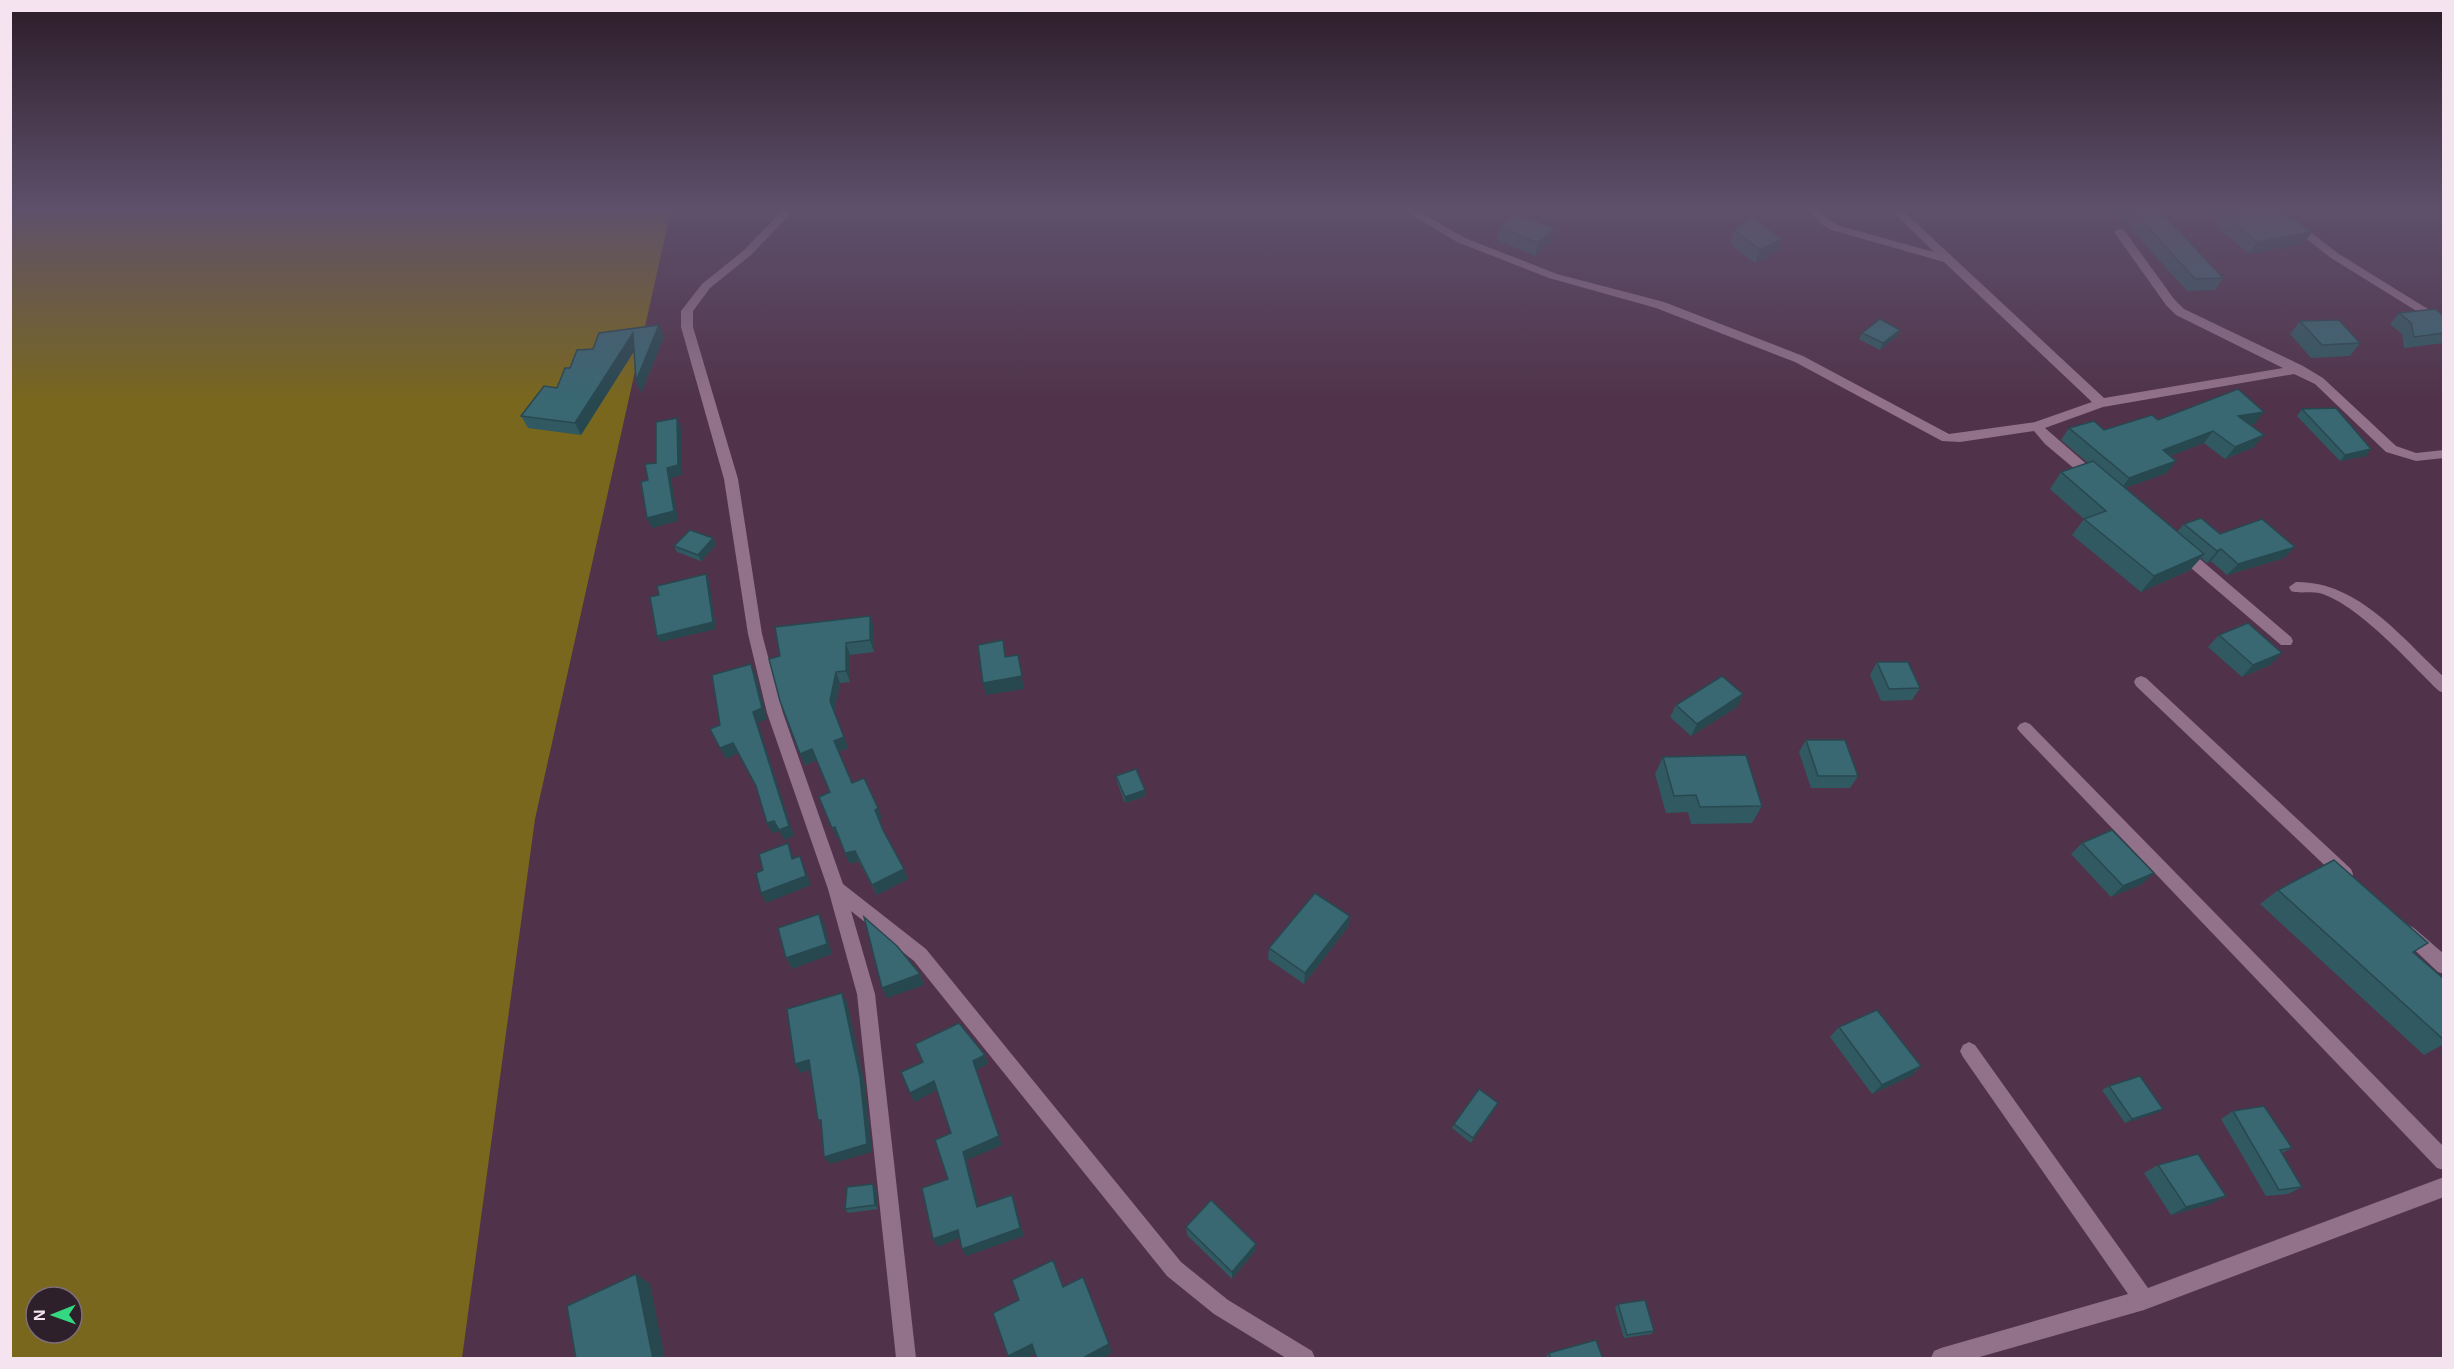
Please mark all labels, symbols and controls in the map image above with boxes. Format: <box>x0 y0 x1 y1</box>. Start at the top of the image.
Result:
north arrow <box>24 1285 84 1345</box>
text: N <box>31 1309 48 1321</box>

